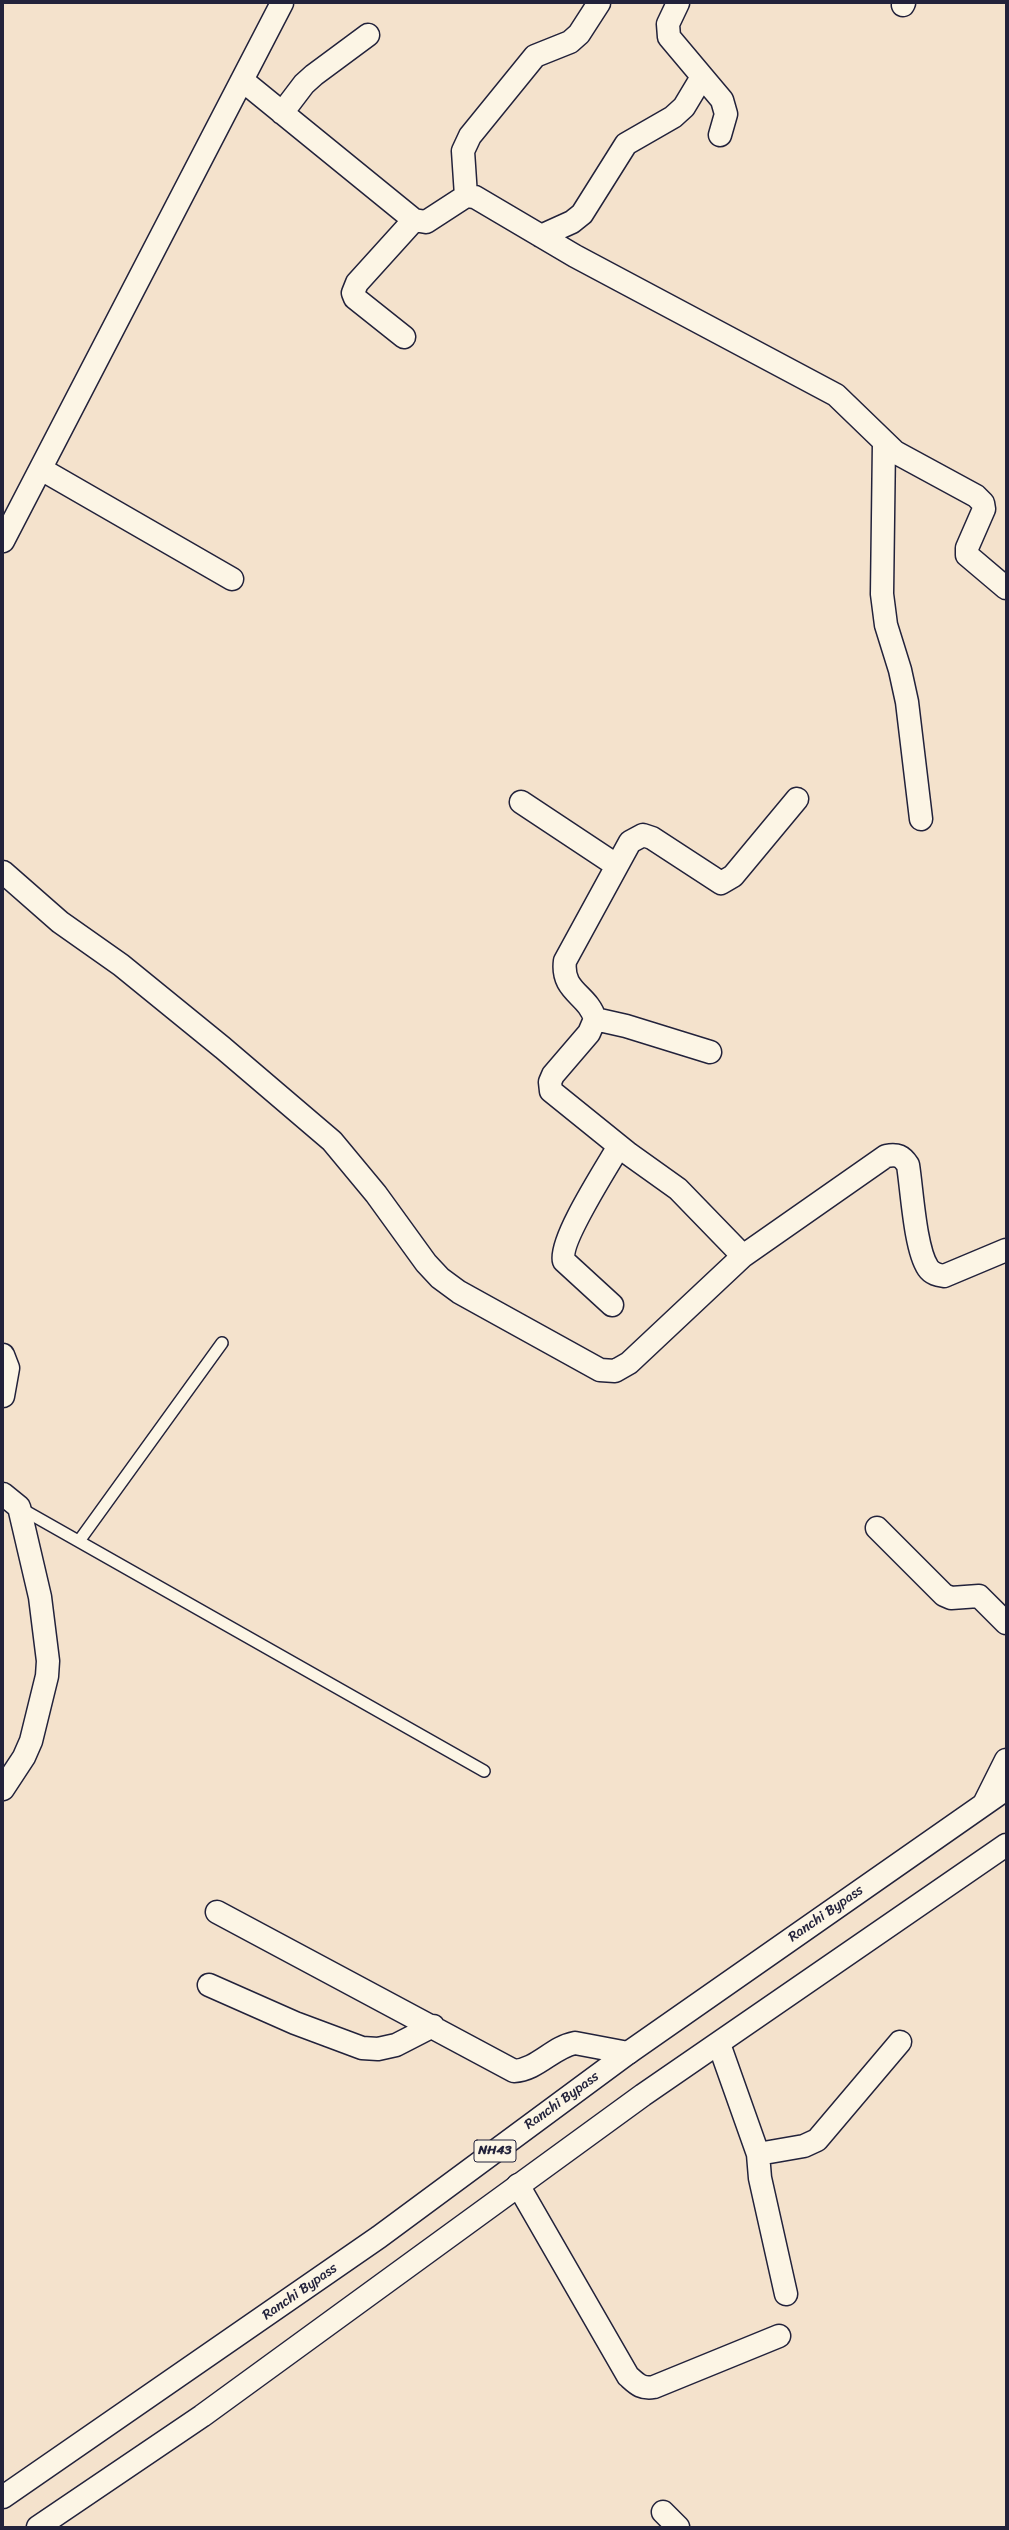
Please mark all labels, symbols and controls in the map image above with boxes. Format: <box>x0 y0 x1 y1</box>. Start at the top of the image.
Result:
street label: Ranchi Bypass <box>785 1882 867 1946</box>
street label: Ranchi Bypass <box>522 2068 602 2134</box>
road number: NH43 <box>474 2140 516 2162</box>
street label: Ranchi Bypass <box>259 2260 341 2324</box>

